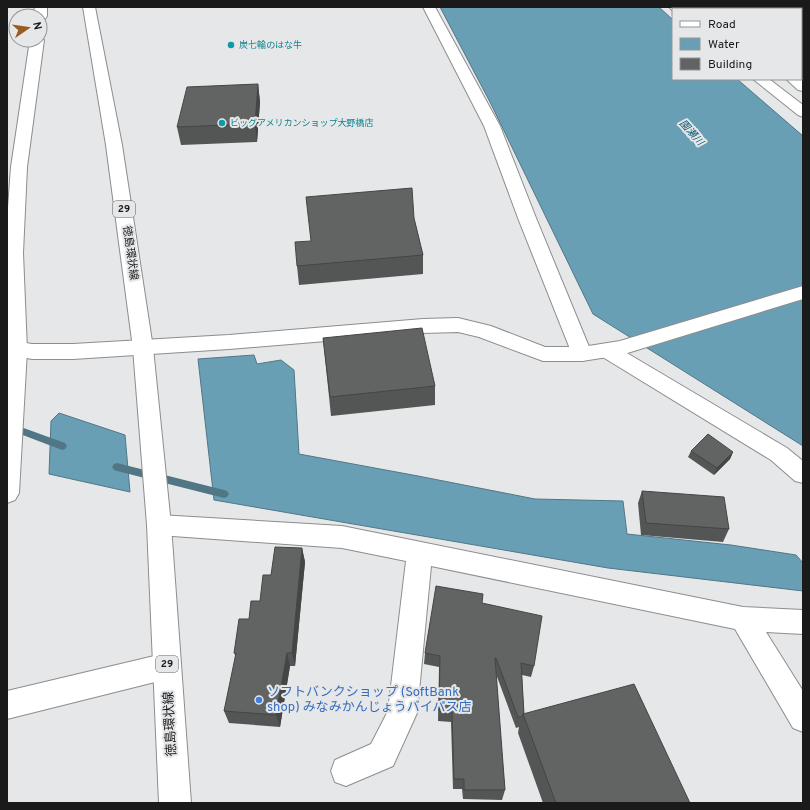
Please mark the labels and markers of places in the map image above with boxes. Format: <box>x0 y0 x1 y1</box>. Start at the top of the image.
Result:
place label: 炭七輪のはな牛 <box>239 39 302 51</box>
marker: 炭七輪のはな牛 <box>226 40 236 50</box>
marker: ビッグアメリカンショップ大野橋店 <box>217 118 227 128</box>
place label: ビッグアメリカンショップ大野橋店 <box>230 118 374 129</box>
place label: ソフトバンクショップ (SoftBank shop) みなみかんじょうバイパス店 <box>267 685 471 716</box>
marker: ソフトバンクショップ (SoftBank shop) みなみかんじょうバイパス店 <box>254 695 264 705</box>

